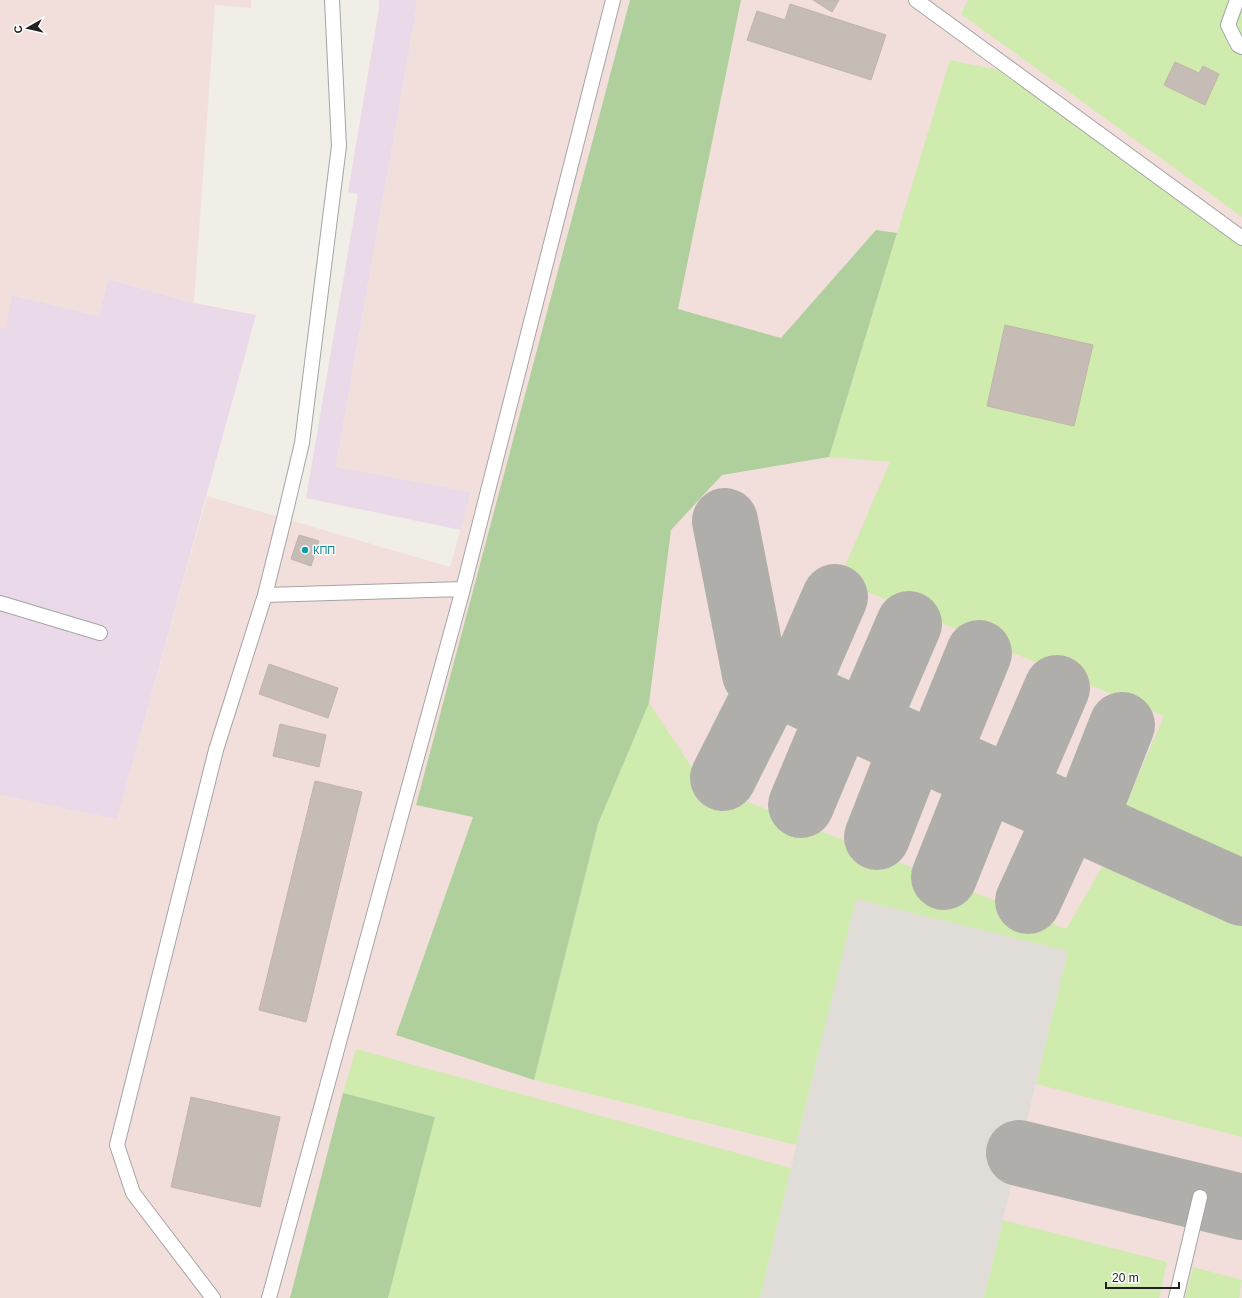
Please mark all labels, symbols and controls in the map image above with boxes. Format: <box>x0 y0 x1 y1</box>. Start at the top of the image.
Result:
north arrow <box>8 8 48 48</box>
text: С <box>12 25 25 34</box>
place label: КПП <box>313 544 335 556</box>
marker: КПП <box>300 545 310 555</box>
scale bar <box>1106 1264 1179 1290</box>
text: 20 m <box>1112 1271 1139 1285</box>

